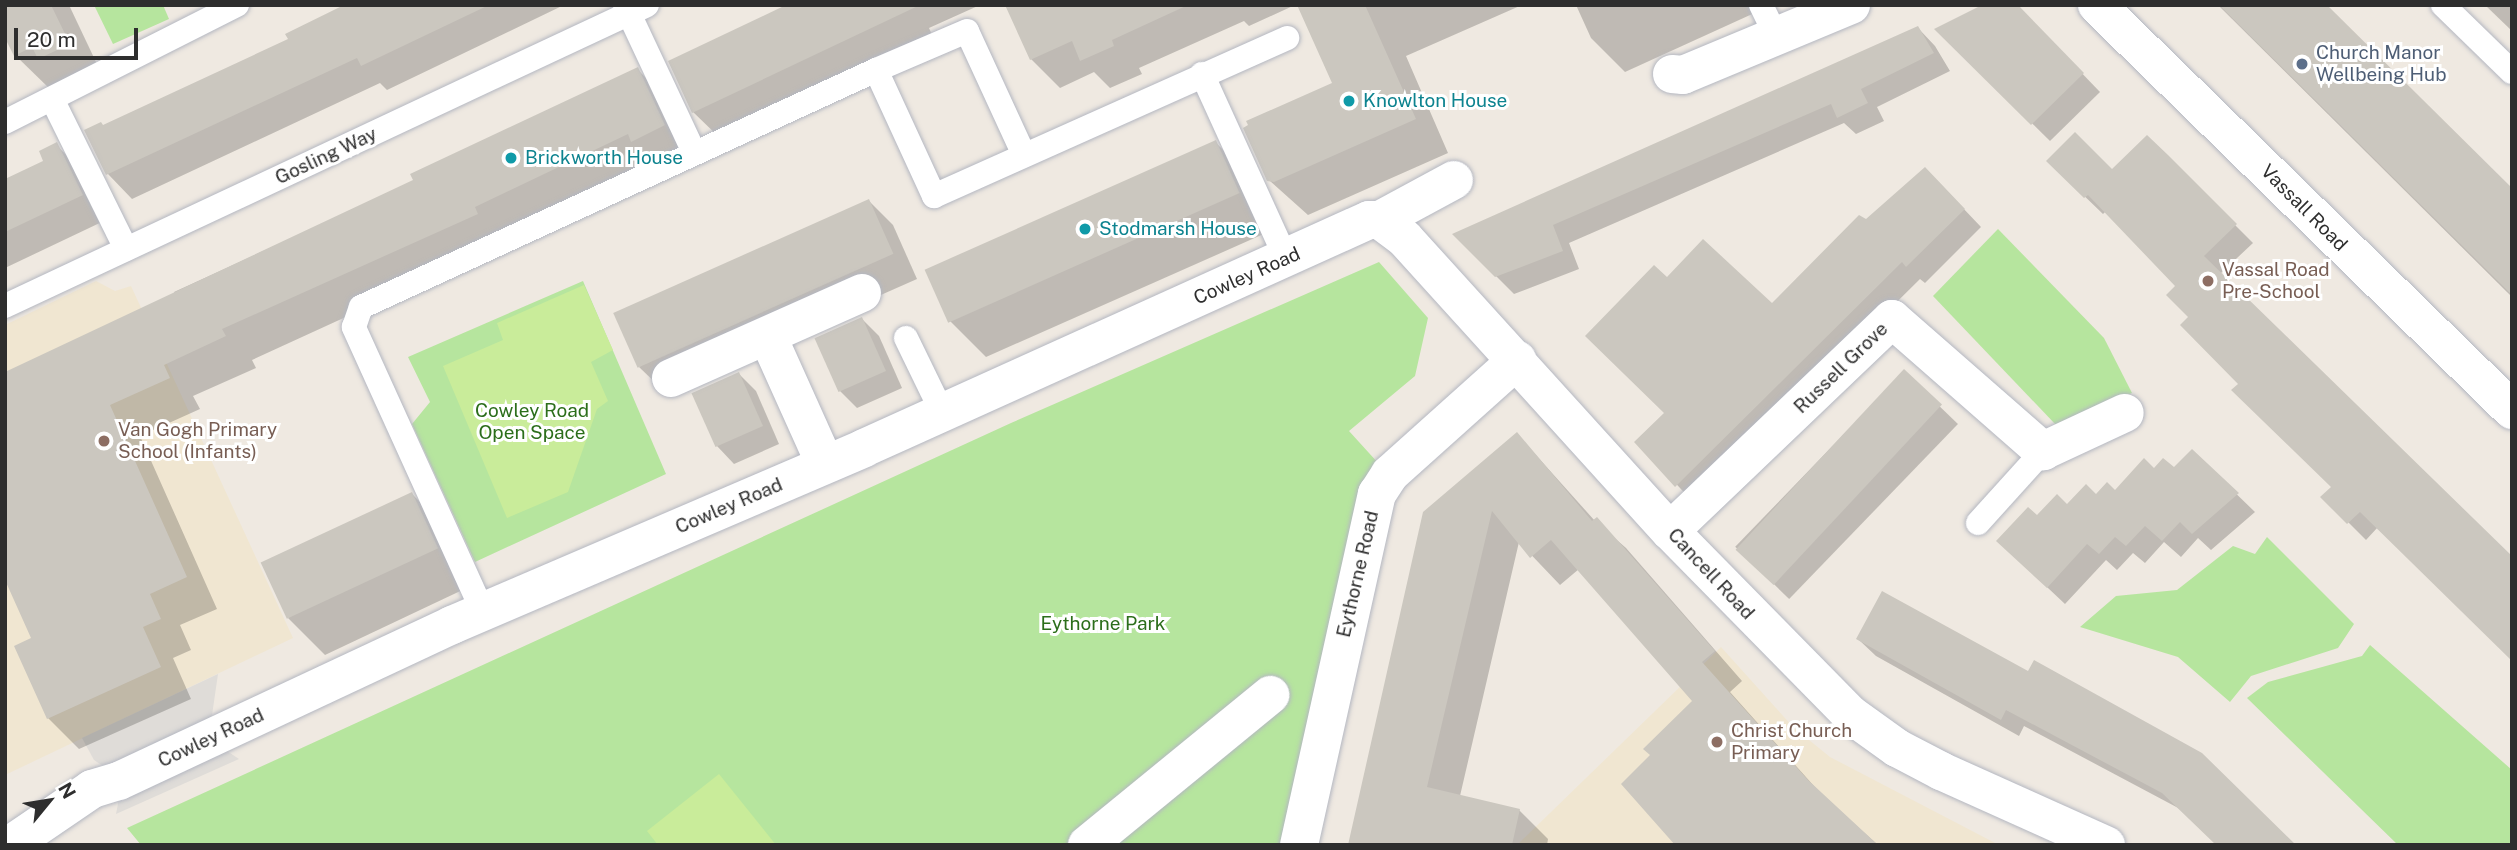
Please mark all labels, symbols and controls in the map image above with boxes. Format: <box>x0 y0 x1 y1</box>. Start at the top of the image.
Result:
scale bar <box>18 14 142 58</box>
text: 20 m <box>27 27 76 52</box>
place label: Church Manor Wellbeing Hub <box>2316 42 2447 86</box>
marker: Church Manor Wellbeing Hub <box>2294 56 2310 72</box>
place label: Knowlton House <box>1363 90 1507 112</box>
marker: Knowlton House <box>1341 93 1357 109</box>
street label: Gosling Way <box>271 122 381 190</box>
place label: Brickworth House <box>525 147 683 169</box>
marker: Brickworth House <box>503 150 519 166</box>
street label: Vassall Road <box>2256 160 2352 256</box>
place label: Stodmarsh House <box>1099 218 1257 240</box>
marker: Stodmarsh House <box>1077 221 1093 237</box>
street label: Cowley Road <box>1190 242 1304 310</box>
place label: Vassal Road Pre-School <box>2222 259 2329 303</box>
marker: Vassal Road Pre-School <box>2200 273 2216 289</box>
street label: Russell Grove <box>1789 318 1893 418</box>
park label: Cowley Road Open Space <box>475 400 589 444</box>
place label: Van Gogh Primary School (Infants) <box>118 419 277 463</box>
marker: Van Gogh Primary School (Infants) <box>96 433 112 449</box>
street label: Cowley Road <box>672 473 786 539</box>
street label: Eythorne Road <box>1332 508 1384 640</box>
street label: Cancell Road <box>1663 524 1759 624</box>
park label: Eythorne Park <box>1040 613 1166 635</box>
street label: Cowley Road <box>154 704 268 772</box>
place label: Christ Church Primary <box>1731 720 1852 764</box>
marker: Christ Church Primary <box>1709 734 1725 750</box>
north arrow <box>14 766 84 836</box>
text: N <box>54 779 80 802</box>

